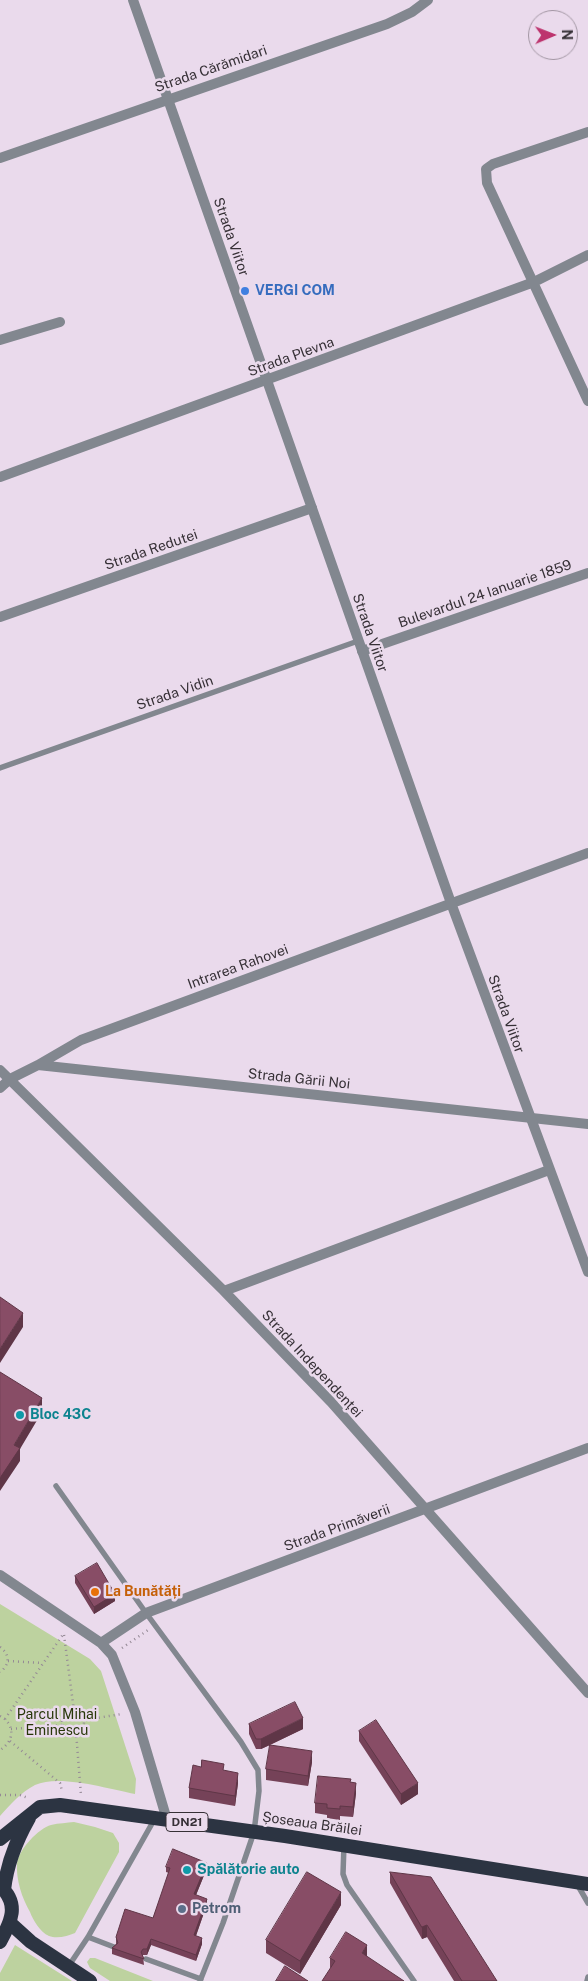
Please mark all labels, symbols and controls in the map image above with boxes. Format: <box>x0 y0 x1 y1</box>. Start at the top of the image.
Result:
north arrow <box>528 10 578 60</box>
text: N <box>559 29 575 40</box>
street label: Strada Cărămidari <box>153 42 269 96</box>
street label: Strada Viitor <box>210 195 252 279</box>
place label: VERGI COM <box>255 283 335 299</box>
marker: VERGI COM <box>239 285 251 297</box>
street label: Strada Plevna <box>246 334 336 380</box>
street label: Strada Redutei <box>102 526 200 574</box>
street label: Bulevardul 24 Ianuarie 1859 <box>396 556 574 632</box>
street label: Strada Viitor <box>349 591 391 675</box>
street label: Strada Vidin <box>134 672 216 714</box>
street label: Intrarea Rahovei <box>185 941 291 993</box>
street label: Strada Viitor <box>484 973 528 1055</box>
street label: Strada Gării Noi <box>247 1065 351 1093</box>
street label: Strada Independenței <box>258 1307 366 1421</box>
place label: Bloc 43C <box>30 1407 91 1423</box>
marker: Bloc 43C <box>14 1409 26 1421</box>
street label: Strada Primăverii <box>282 1501 392 1555</box>
place label: La Bunătăți <box>105 1584 181 1600</box>
marker: La Bunătăți <box>89 1586 101 1598</box>
park label: Parcul Mihai Eminescu <box>17 1707 97 1740</box>
street label: Șoseaua Brăilei <box>261 1809 363 1839</box>
road number: DN21 <box>166 1812 208 1831</box>
place label: Spălătorie auto <box>197 1862 300 1878</box>
marker: Spălătorie auto <box>181 1864 193 1876</box>
place label: Petrom <box>192 1901 241 1917</box>
marker: Petrom <box>176 1903 188 1915</box>

